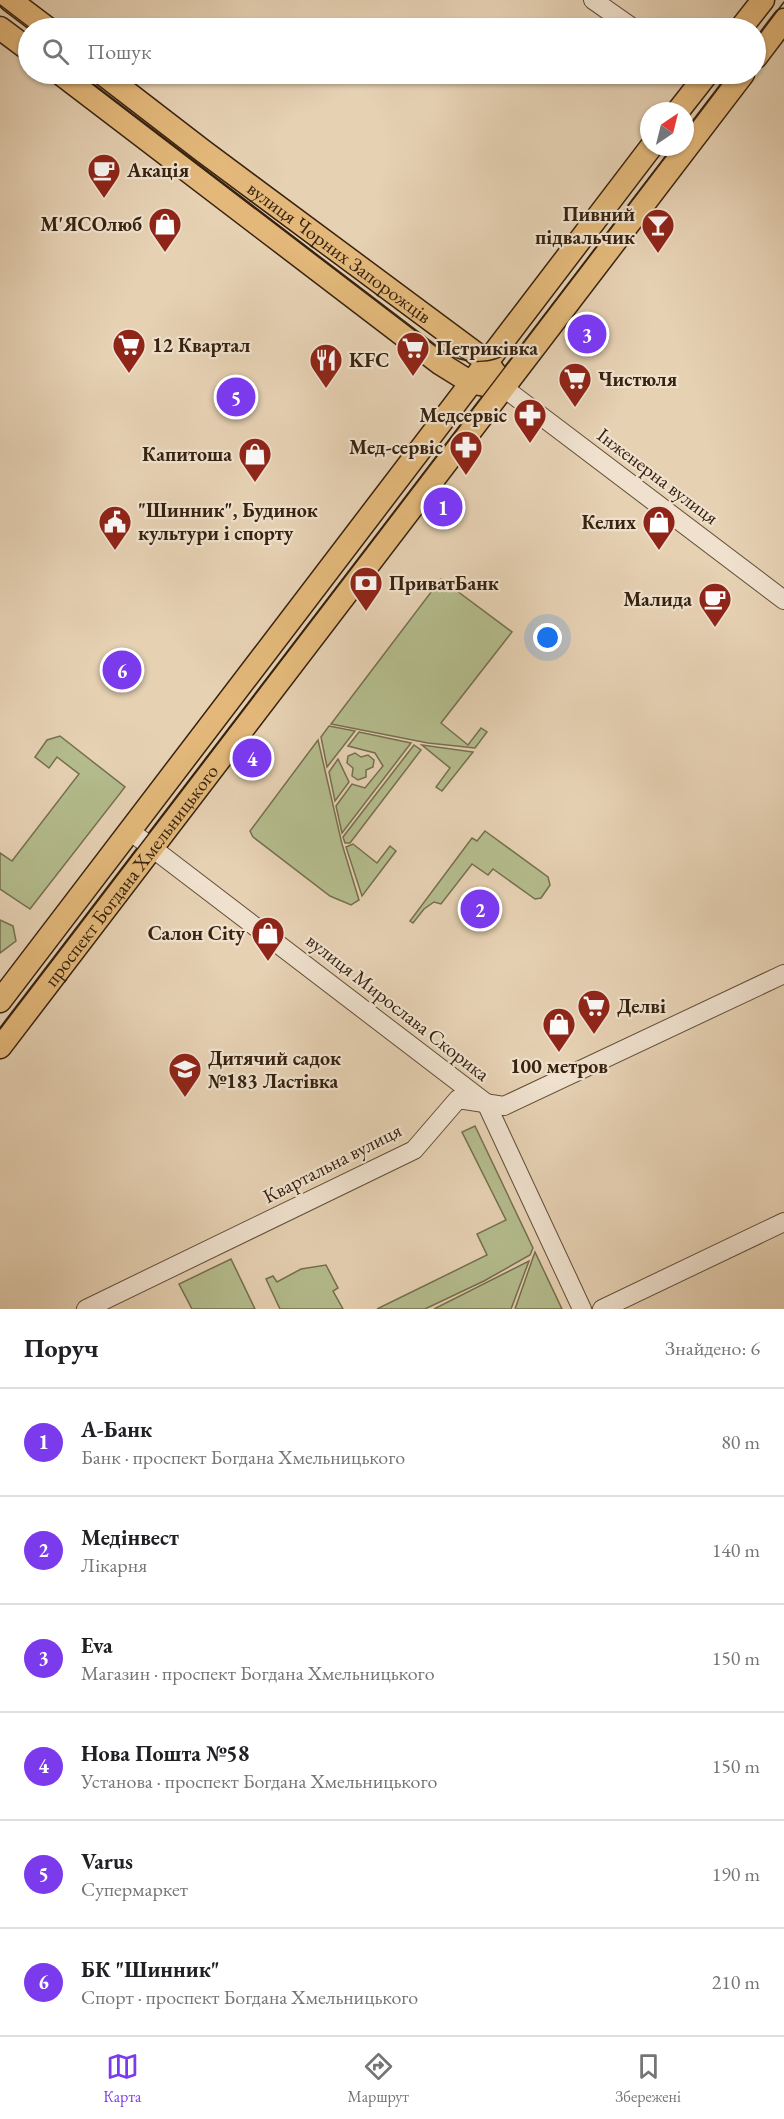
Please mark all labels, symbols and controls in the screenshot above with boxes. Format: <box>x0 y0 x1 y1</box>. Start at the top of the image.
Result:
search box <box>18 18 766 84</box>
icon: search <box>39 35 72 68</box>
text: Пошук <box>87 37 151 66</box>
north arrow <box>640 102 694 156</box>
cafe icon: Акація <box>86 152 122 199</box>
place label: Акація <box>126 157 190 183</box>
street label: вулиця Чорних Запорожців <box>242 175 437 329</box>
place label: Пивний підвальчик <box>535 201 635 250</box>
shop icon: М'ЯСОлюб <box>147 206 183 253</box>
bar icon: Пивний підвальчик <box>640 207 676 254</box>
place label: М'ЯСОлюб <box>40 211 142 237</box>
pin: 3 <box>568 312 606 356</box>
supermarket icon: 12 Квартал <box>111 327 147 374</box>
supermarket icon: Петриківка <box>395 330 431 377</box>
place label: 12 Квартал <box>152 332 250 358</box>
place label: Петриківка <box>436 335 538 361</box>
restaurant icon: KFC <box>308 342 344 389</box>
place label: KFC <box>349 347 389 373</box>
supermarket icon: Чистюля <box>557 361 593 408</box>
place label: Чистюля <box>598 366 678 392</box>
pin: 5 <box>216 374 256 420</box>
pharmacy icon: Медсервіс <box>512 397 548 444</box>
place label: Медсервіс <box>419 402 507 428</box>
street label: Інженерна вулиця <box>592 422 724 530</box>
pharmacy icon: Мед-сервіс <box>448 429 484 476</box>
place label: Мед-сервіс <box>349 434 443 460</box>
shop icon: Капитоша <box>237 436 273 483</box>
place label: Капитоша <box>142 441 232 467</box>
pin: 1 <box>424 484 462 530</box>
place label: "Шинник", Будинок культури і спорту <box>138 497 318 546</box>
public building icon: "Шинник", Будинок культури і спорту <box>97 504 133 551</box>
shop icon: Келих <box>641 504 677 551</box>
place label: Келих <box>582 509 636 535</box>
bank icon: ПриватБанк <box>348 565 384 612</box>
place label: ПриватБанк <box>389 570 499 596</box>
cafe icon: Малида <box>697 581 733 628</box>
place label: Малида <box>623 586 692 612</box>
your location <box>533 623 562 652</box>
pin: 6 <box>102 648 142 692</box>
pin: 4 <box>232 736 272 780</box>
street label: проспект Богдана Хмельницького <box>38 759 224 992</box>
pin: 2 <box>460 886 500 932</box>
shop icon: Салон City <box>250 915 286 962</box>
place label: Салон City <box>148 920 245 946</box>
street label: вулиця Мирослава Скорика <box>301 927 495 1087</box>
supermarket icon: Делві <box>576 988 612 1035</box>
place label: Делві <box>617 993 666 1019</box>
shop icon: 100 метров <box>541 1006 577 1053</box>
place label: Дитячий садок №183 Ластівка <box>208 1045 341 1094</box>
school or university icon: Дитячий садок №183 Ластівка <box>167 1051 203 1098</box>
place label: 100 метров <box>510 1053 608 1079</box>
street label: Квартальна вулиця <box>258 1117 406 1209</box>
text: Поруч <box>24 1331 99 1365</box>
text: Знайдено: 6 <box>665 1335 760 1361</box>
text: А-Банк <box>81 1415 152 1444</box>
text: 1 <box>38 1429 49 1455</box>
text: 80 m <box>721 1429 760 1455</box>
text: Банк · проспект Богдана Хмельницького <box>81 1444 405 1470</box>
text: Медінвест <box>81 1523 179 1552</box>
text: 2 <box>38 1537 49 1563</box>
text: 140 m <box>712 1537 760 1563</box>
text: Лікарня <box>81 1552 147 1578</box>
text: Eva <box>81 1631 113 1660</box>
text: 3 <box>38 1645 49 1671</box>
text: 150 m <box>712 1645 760 1671</box>
text: Магазин · проспект Богдана Хмельницького <box>81 1660 435 1686</box>
text: Нова Пошта №58 <box>81 1739 249 1768</box>
text: 4 <box>38 1753 49 1779</box>
text: 150 m <box>712 1753 760 1779</box>
text: Установа · проспект Богдана Хмельницького <box>81 1768 437 1794</box>
text: Varus <box>81 1847 133 1876</box>
text: 5 <box>38 1861 49 1887</box>
text: 190 m <box>712 1861 760 1887</box>
text: Супермаркет <box>81 1876 188 1902</box>
text: БК "Шинник" <box>81 1955 220 1984</box>
text: 6 <box>38 1969 49 1995</box>
text: 210 m <box>712 1969 760 1995</box>
text: Спорт · проспект Богдана Хмельницького <box>81 1984 418 2010</box>
tab: Карта <box>103 2050 141 2107</box>
tab: Маршрут <box>348 2050 409 2107</box>
tab: Збережені <box>615 2050 681 2107</box>

